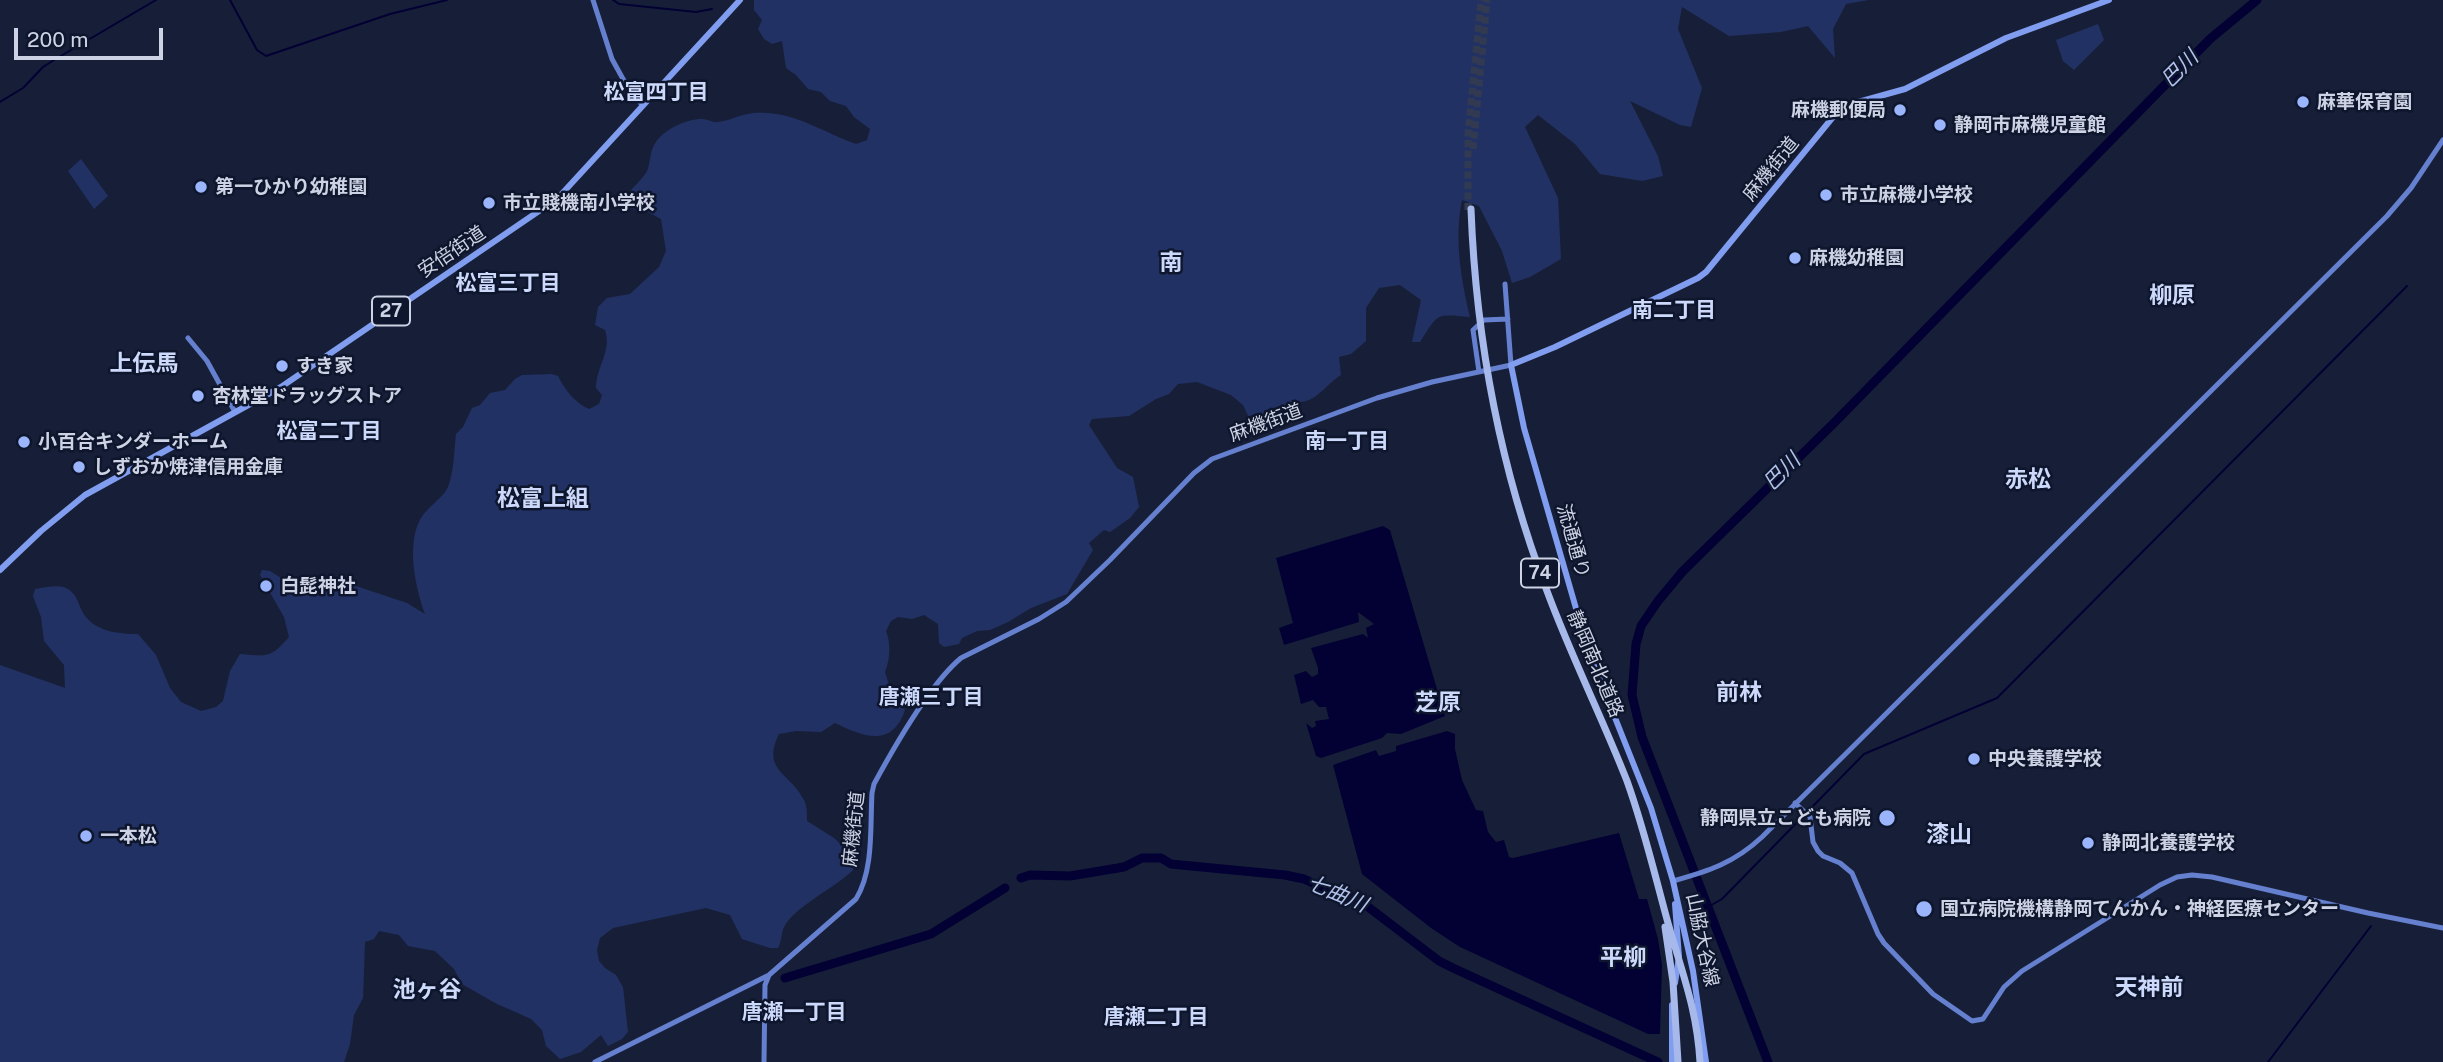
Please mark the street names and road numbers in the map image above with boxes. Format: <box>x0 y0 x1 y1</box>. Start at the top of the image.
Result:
street label: 麻機街道 <box>1738 132 1804 206</box>
street label: 安倍街道 <box>414 221 490 283</box>
road number: 27 <box>372 296 410 326</box>
street label: 麻機街道 <box>1226 399 1306 447</box>
street label: 流通通り <box>1552 501 1594 581</box>
road number: 74 <box>1521 558 1559 588</box>
street label: 静岡南北道路 <box>1562 607 1628 721</box>
street label: 麻機街道 <box>839 790 869 868</box>
street label: 山脇大谷線 <box>1681 891 1723 989</box>

